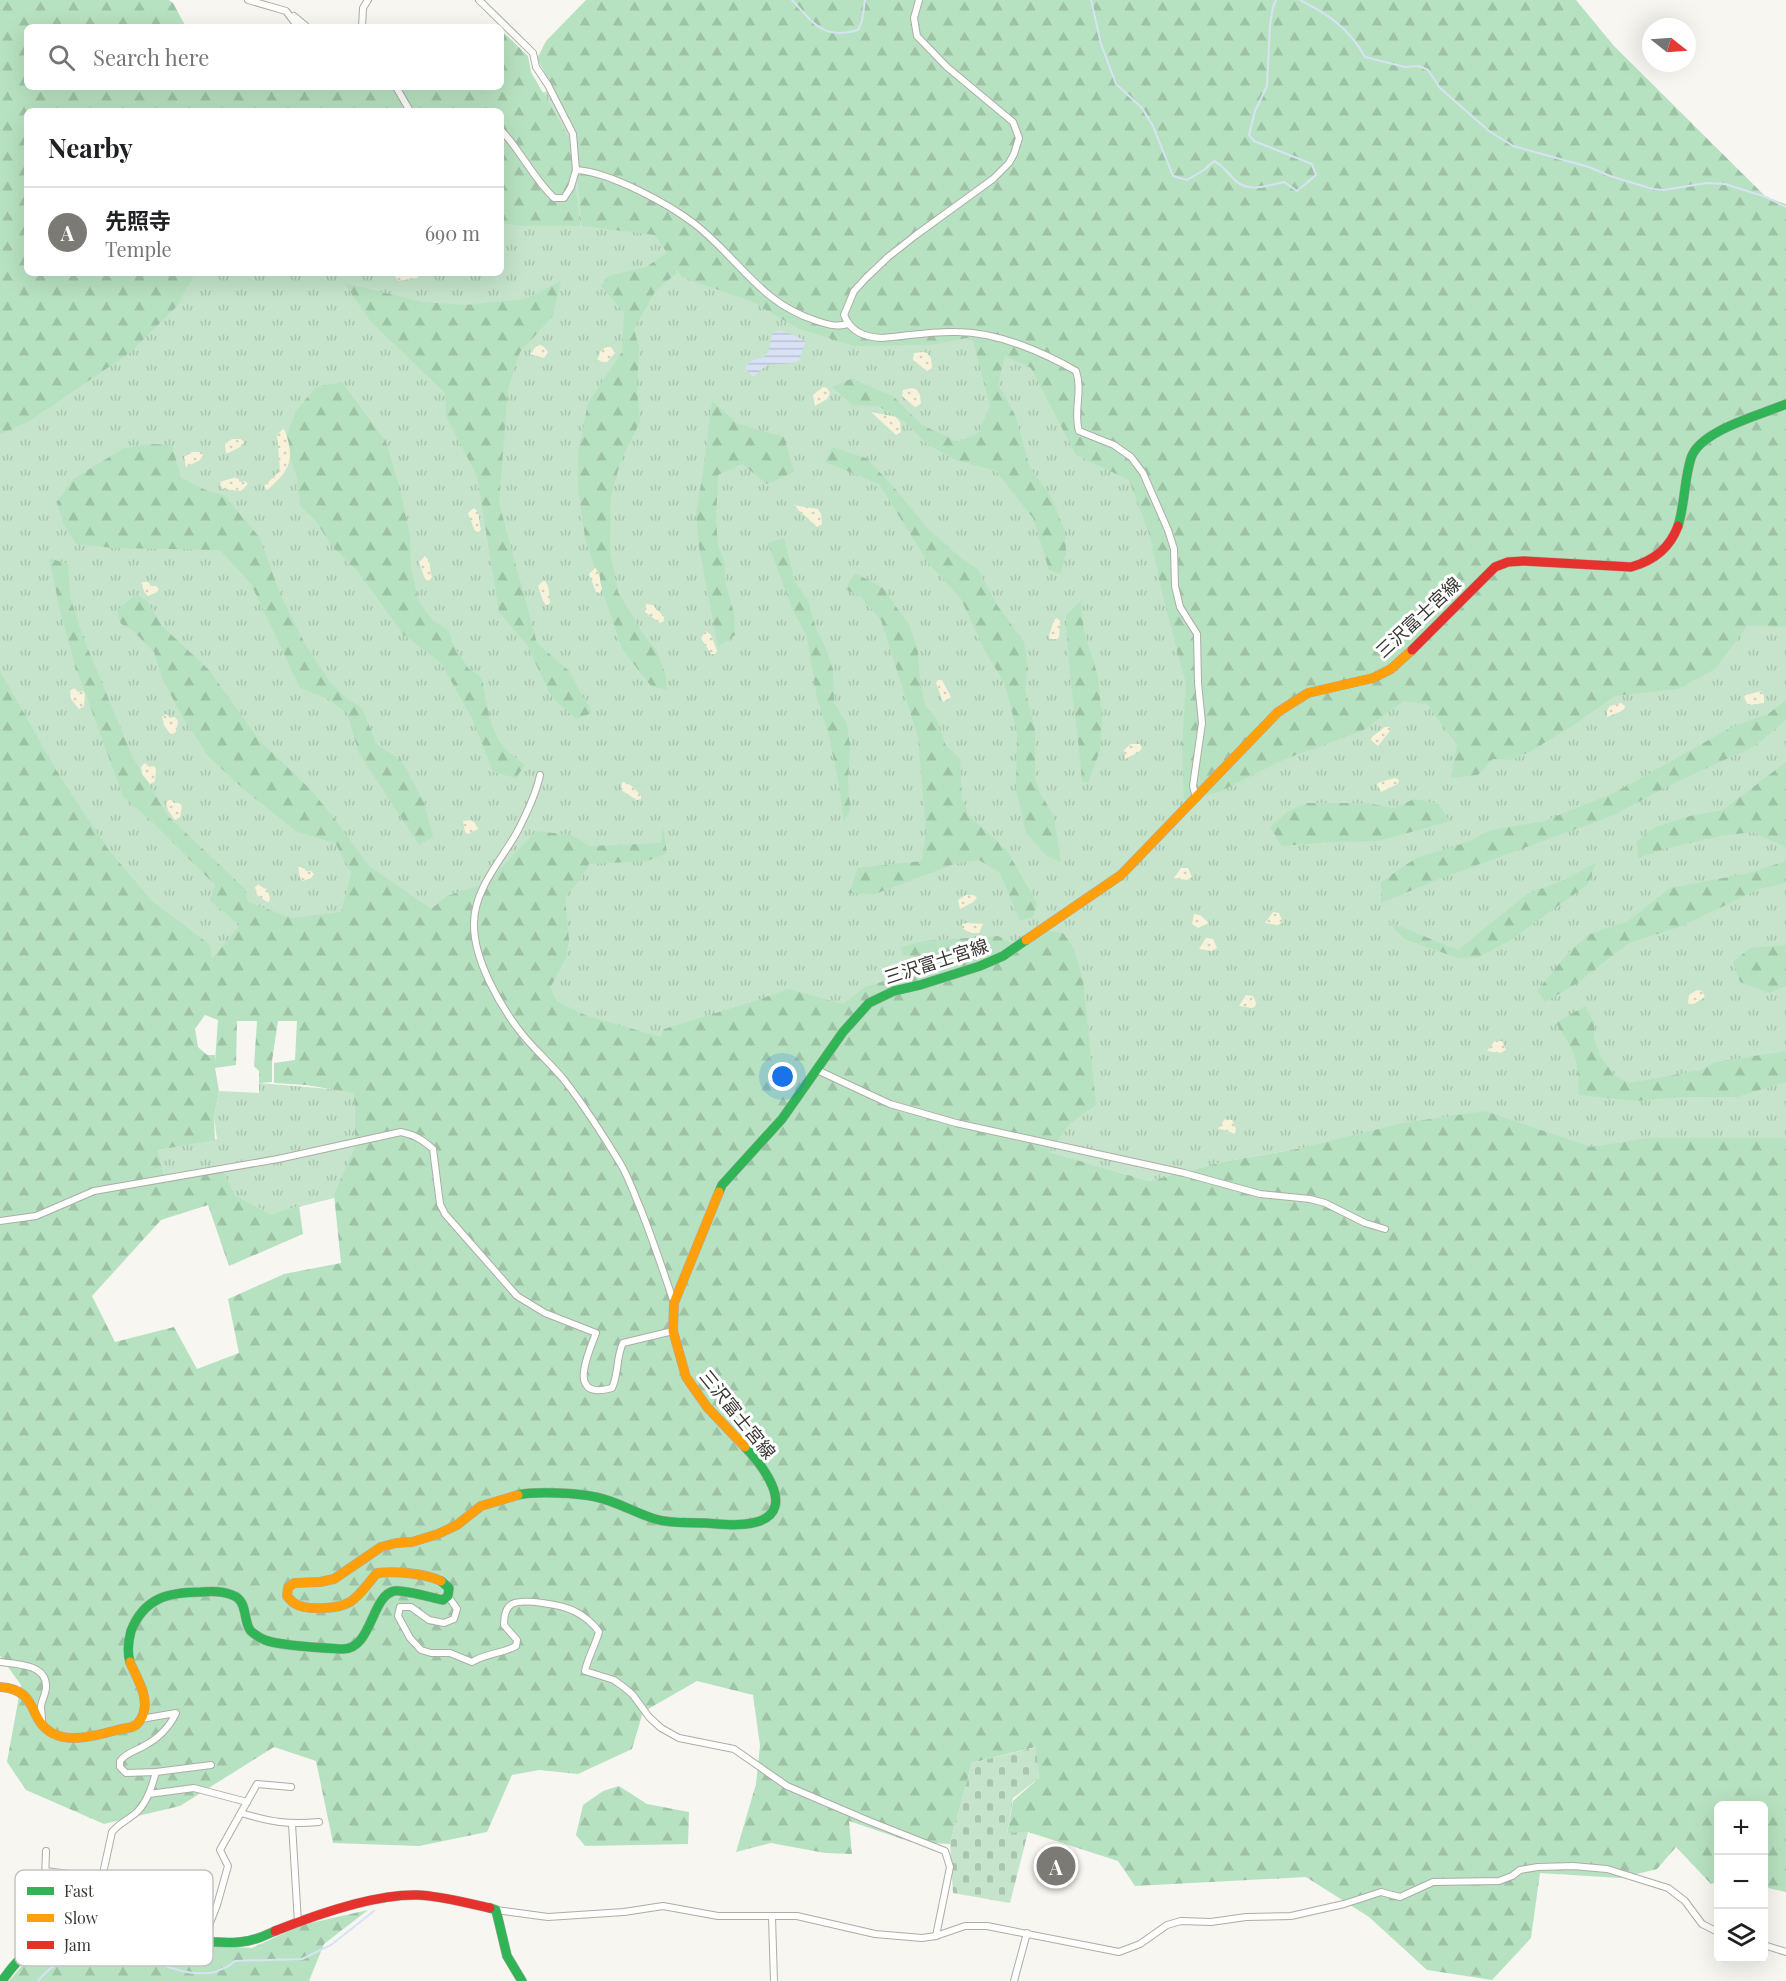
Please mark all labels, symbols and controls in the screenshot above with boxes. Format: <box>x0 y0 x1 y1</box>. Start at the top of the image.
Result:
north arrow <box>1642 18 1696 72</box>
search box <box>24 24 504 90</box>
icon: search <box>45 41 78 74</box>
text: Search here <box>93 42 209 72</box>
text: Nearby <box>48 130 133 165</box>
text: 先照寺 <box>105 205 171 235</box>
text: A <box>61 219 74 246</box>
text: 690 m <box>425 219 480 246</box>
text: Temple <box>105 235 172 262</box>
street label: 三沢富士宮線 <box>1370 571 1466 663</box>
street label: 三沢富士宮線 <box>881 933 991 989</box>
your location <box>768 1062 797 1091</box>
street label: 三沢富士宮線 <box>695 1364 781 1464</box>
map controls <box>1714 1801 1768 1963</box>
button: + <box>1714 1801 1768 1855</box>
pin: A <box>1036 1844 1076 1888</box>
button: − <box>1714 1855 1768 1909</box>
legend <box>15 1870 213 1966</box>
text: Fast <box>64 1880 94 1901</box>
text: Slow <box>64 1907 99 1928</box>
button: layers <box>1714 1909 1768 1963</box>
text: Jam <box>63 1934 91 1955</box>

